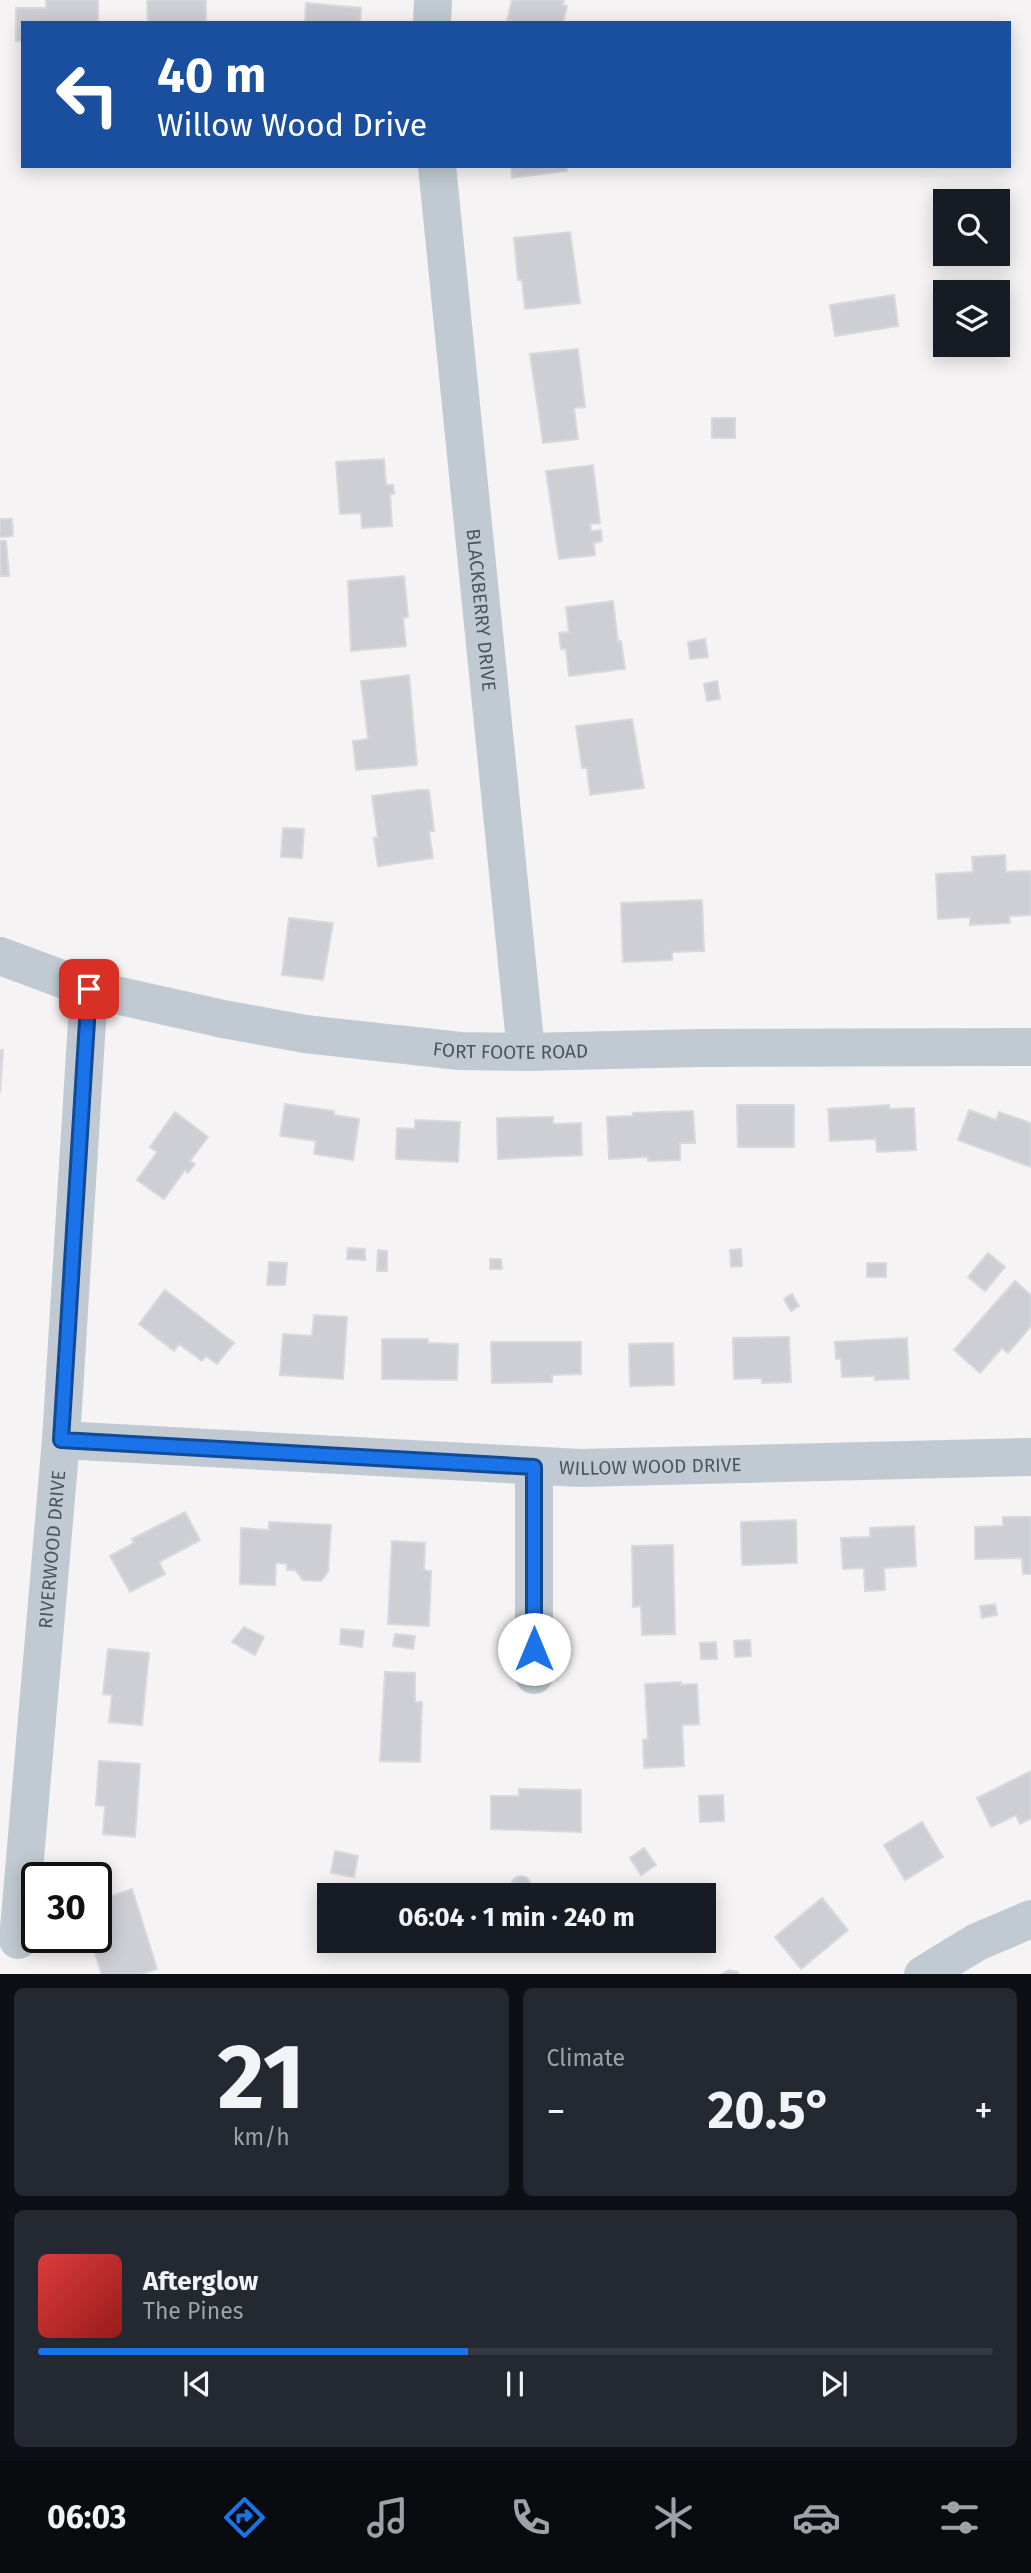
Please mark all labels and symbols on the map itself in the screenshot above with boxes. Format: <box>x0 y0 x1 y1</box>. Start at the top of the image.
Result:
street label: BLACKBERRY DRIVE <box>461 527 501 692</box>
pin <box>59 959 119 1019</box>
street label: FORT FOOTE ROAD <box>432 1037 588 1064</box>
street label: WILLOW WOOD DRIVE <box>558 1453 742 1480</box>
street label: RIVERWOOD DRIVE <box>34 1469 70 1630</box>
position arrow <box>497 1612 571 1686</box>
speed limit sign: 30 <box>21 1862 112 1953</box>

